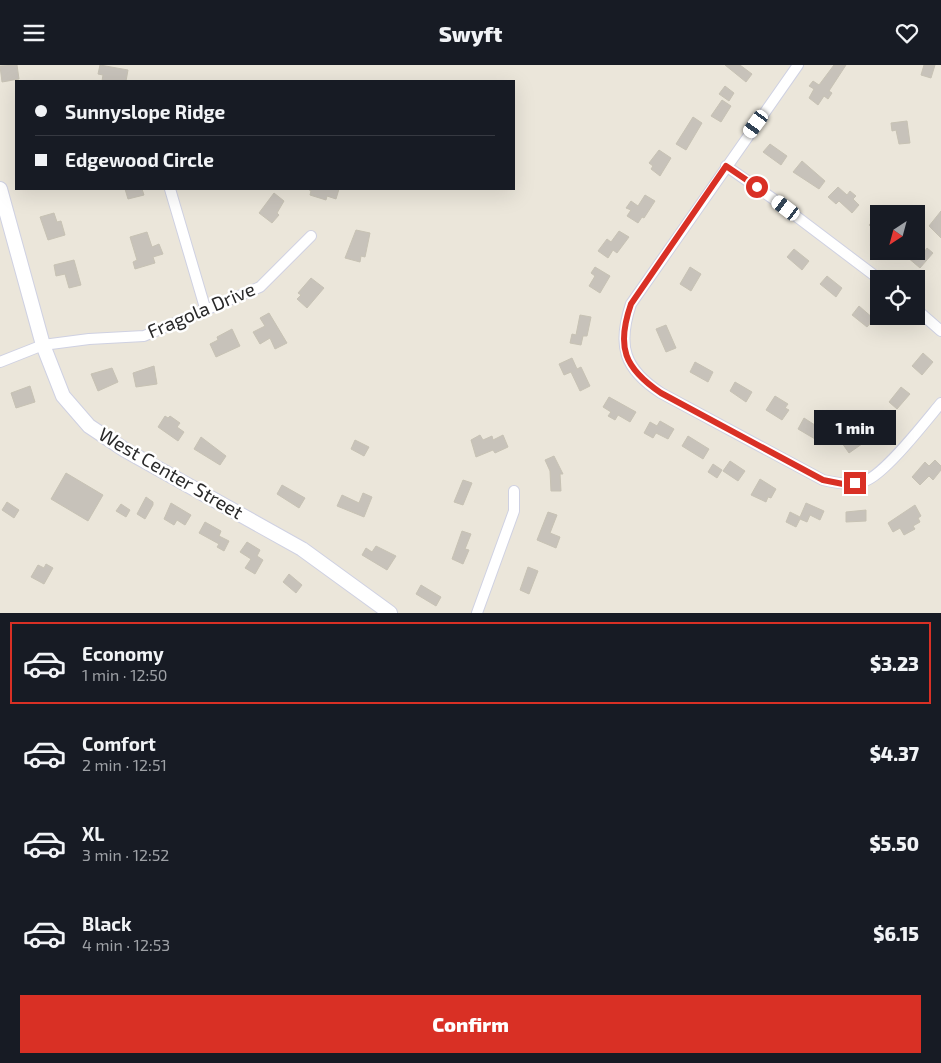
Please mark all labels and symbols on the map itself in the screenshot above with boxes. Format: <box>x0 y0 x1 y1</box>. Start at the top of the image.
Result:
car <box>741 107 770 141</box>
route start <box>746 176 768 198</box>
car <box>769 193 802 223</box>
north arrow <box>870 205 925 260</box>
street label: Fragola Drive <box>144 277 258 343</box>
callout: 1 min <box>814 411 896 445</box>
street label: West Center Street <box>95 422 247 523</box>
route end <box>844 472 866 494</box>

